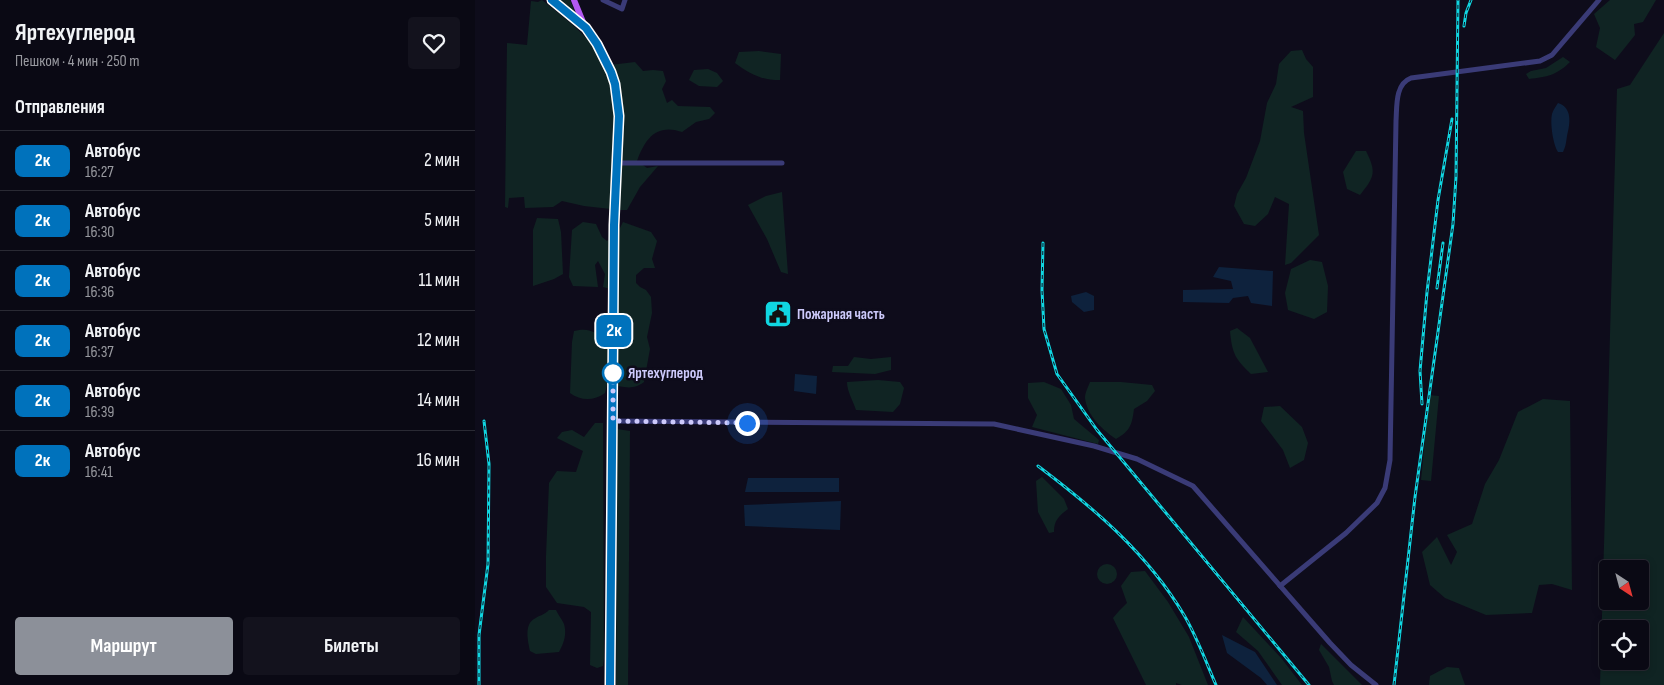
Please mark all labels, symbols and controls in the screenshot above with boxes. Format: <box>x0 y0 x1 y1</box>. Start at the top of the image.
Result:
button: heart <box>408 17 460 69</box>
text: Яртехуглерод <box>15 18 135 47</box>
text: Пешком · 4 мин · 250 m <box>15 52 140 71</box>
text: Отправления <box>15 96 105 119</box>
text: Автобус <box>85 140 141 163</box>
text: 2 мин <box>424 149 460 172</box>
text: 2к <box>35 150 50 171</box>
text: 16:27 <box>85 163 114 182</box>
text: Автобус <box>85 200 141 223</box>
text: 5 мин <box>424 209 460 232</box>
text: 2к <box>35 210 50 231</box>
text: 16:30 <box>85 223 114 242</box>
text: Автобус <box>85 260 141 283</box>
text: 11 мин <box>419 269 460 292</box>
text: 2к <box>35 270 50 291</box>
text: 16:36 <box>85 283 114 302</box>
public building icon: Пожарная часть <box>763 299 793 329</box>
place label: Пожарная часть <box>797 305 885 324</box>
line badge: 2к <box>591 315 637 347</box>
text: Автобус <box>85 320 141 343</box>
text: 2к <box>606 320 622 341</box>
text: 12 мин <box>417 329 460 352</box>
text: 2к <box>35 330 50 351</box>
text: 16:37 <box>85 343 114 362</box>
marker: Яртехуглерод <box>602 362 624 384</box>
place label: Яртехуглерод <box>628 364 703 383</box>
text: Автобус <box>85 380 141 403</box>
text: 14 мин <box>417 389 460 412</box>
text: 2к <box>35 390 50 411</box>
text: 16:39 <box>85 403 114 422</box>
your location <box>735 411 760 436</box>
text: Автобус <box>85 440 141 463</box>
text: 16 мин <box>417 449 460 472</box>
text: 2к <box>35 450 50 471</box>
text: 16:41 <box>85 463 113 482</box>
north arrow <box>1599 560 1649 610</box>
map controls <box>1599 560 1649 670</box>
button: Маршрут <box>15 617 233 675</box>
button: Билеты <box>243 617 460 675</box>
button: locate <box>1599 620 1649 670</box>

